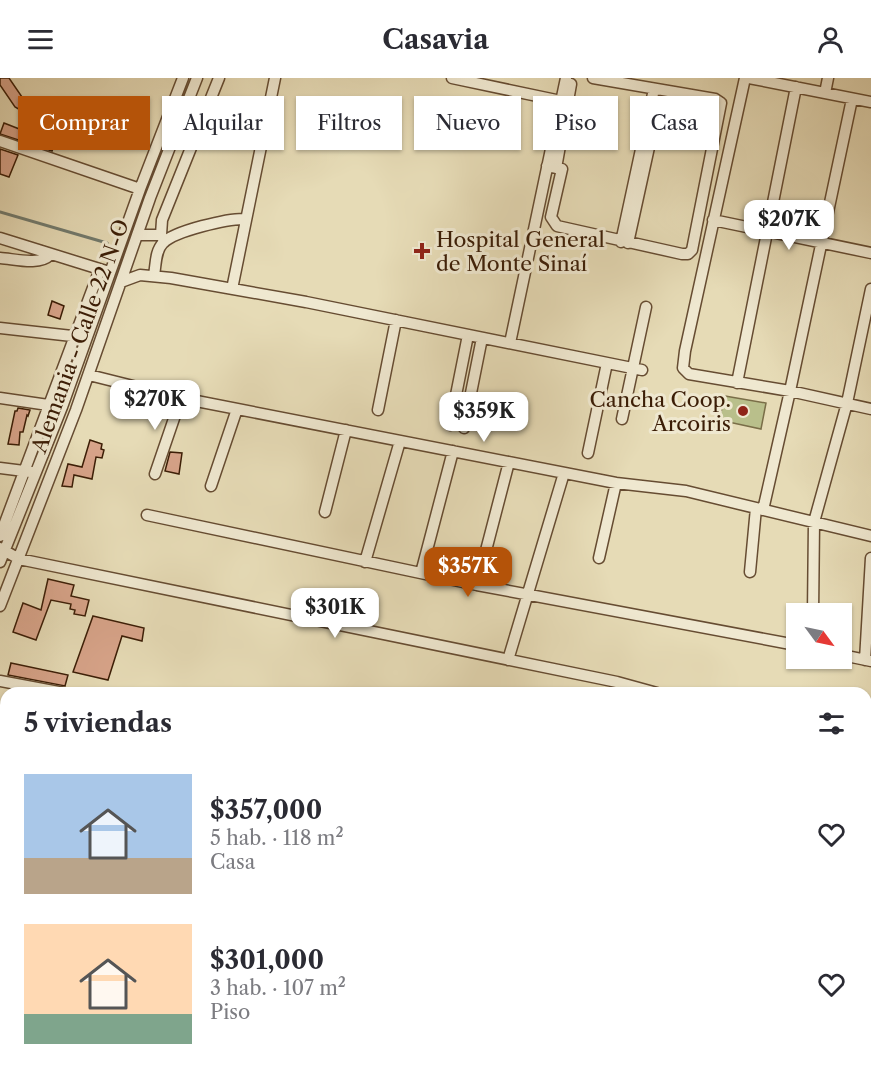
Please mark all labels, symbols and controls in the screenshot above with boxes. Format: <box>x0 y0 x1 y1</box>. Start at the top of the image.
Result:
icon: menu <box>24 23 57 56</box>
text: Casavia <box>382 23 489 56</box>
icon: person <box>814 23 847 56</box>
chip: Comprar <box>18 96 150 150</box>
chip: Alquilar <box>162 96 284 150</box>
chip: Filtros <box>296 96 402 150</box>
chip: Nuevo <box>414 96 521 150</box>
chip: Piso <box>533 96 618 150</box>
chip: Casa <box>630 96 719 150</box>
pin: $207K <box>747 200 831 251</box>
text: $207K <box>758 207 820 231</box>
street label: Alemania - Calle 22 N-O <box>26 216 134 457</box>
place label: Hospital General de Monte Sinaí <box>436 227 605 276</box>
marker: Hospital General de Monte Sinaí <box>413 242 431 260</box>
pin: $270K <box>113 380 197 431</box>
text: $270K <box>124 387 186 411</box>
place label: Cancha Coop. Arcoiris <box>590 387 731 436</box>
pin: $359K <box>442 392 526 443</box>
text: $359K <box>453 399 515 423</box>
marker: Cancha Coop. Arcoiris <box>736 404 750 418</box>
pin: $357K <box>426 547 510 598</box>
text: $357K <box>438 554 498 578</box>
pin: $301K <box>293 588 377 639</box>
text: $301K <box>305 595 365 619</box>
north arrow <box>786 603 852 669</box>
map controls <box>786 603 852 669</box>
text: 5 viviendas <box>24 707 172 739</box>
icon: filters <box>815 707 848 740</box>
text: $357,000 <box>210 794 322 826</box>
icon: home <box>72 798 144 870</box>
icon: heart <box>815 818 848 851</box>
text: 5 hab. · 118 m² <box>210 826 344 850</box>
text: Casa <box>210 850 255 874</box>
text: $301,000 <box>210 944 324 976</box>
icon: home <box>72 948 144 1020</box>
icon: heart <box>815 968 848 1001</box>
text: 3 hab. · 107 m² <box>210 976 346 1000</box>
text: Piso <box>210 1000 250 1024</box>

